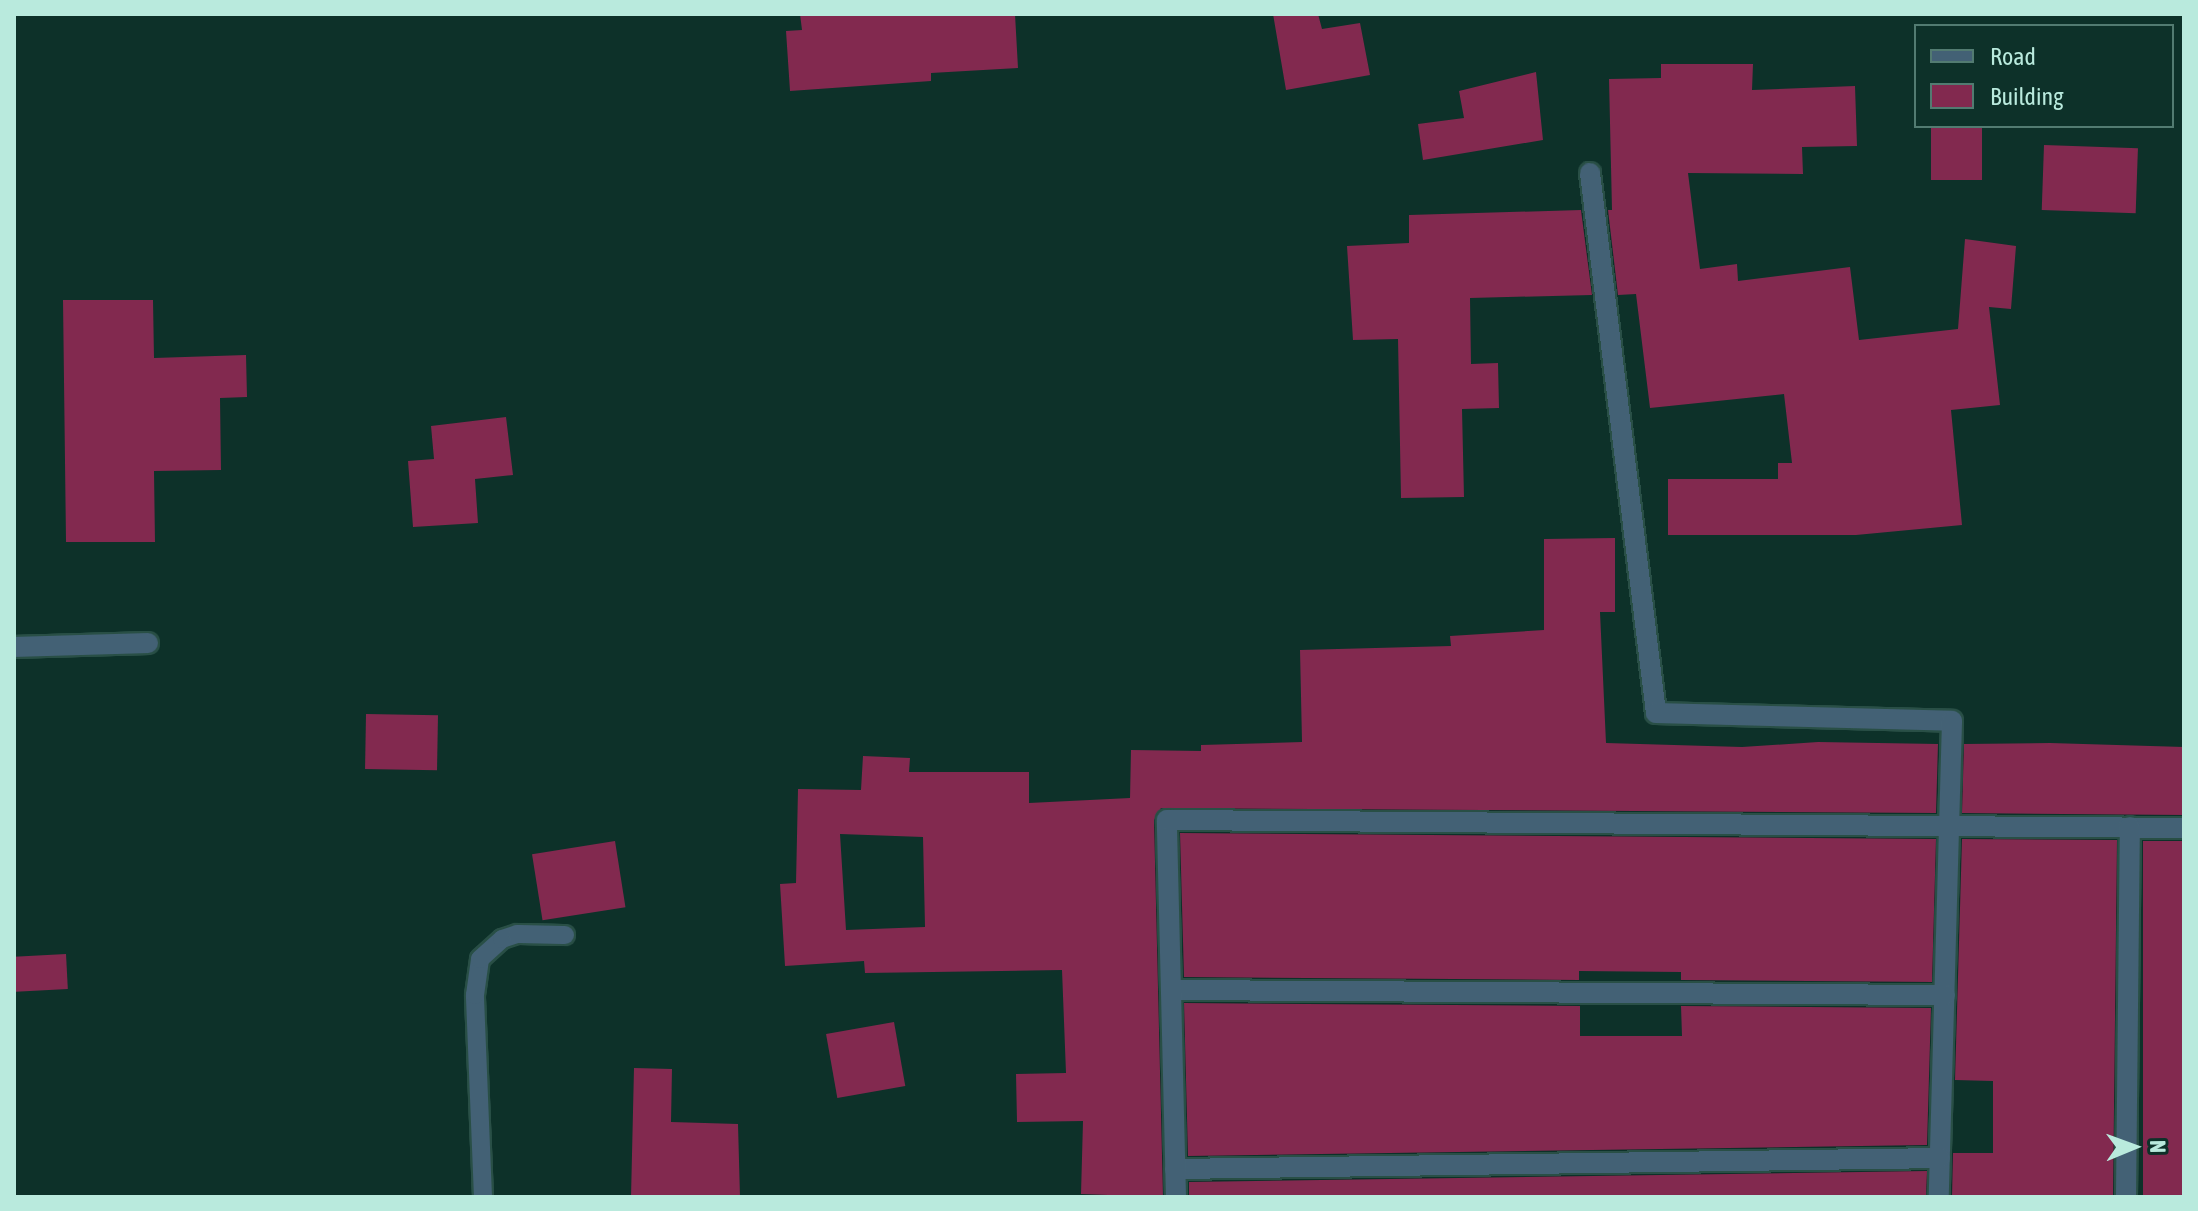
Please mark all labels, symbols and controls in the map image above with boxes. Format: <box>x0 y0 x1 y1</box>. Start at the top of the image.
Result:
legend <box>1914 24 2174 128</box>
text: Road <box>1990 43 2036 70</box>
text: Building <box>1990 83 2063 110</box>
north arrow <box>2094 1107 2174 1187</box>
text: N <box>2145 1140 2171 1153</box>

